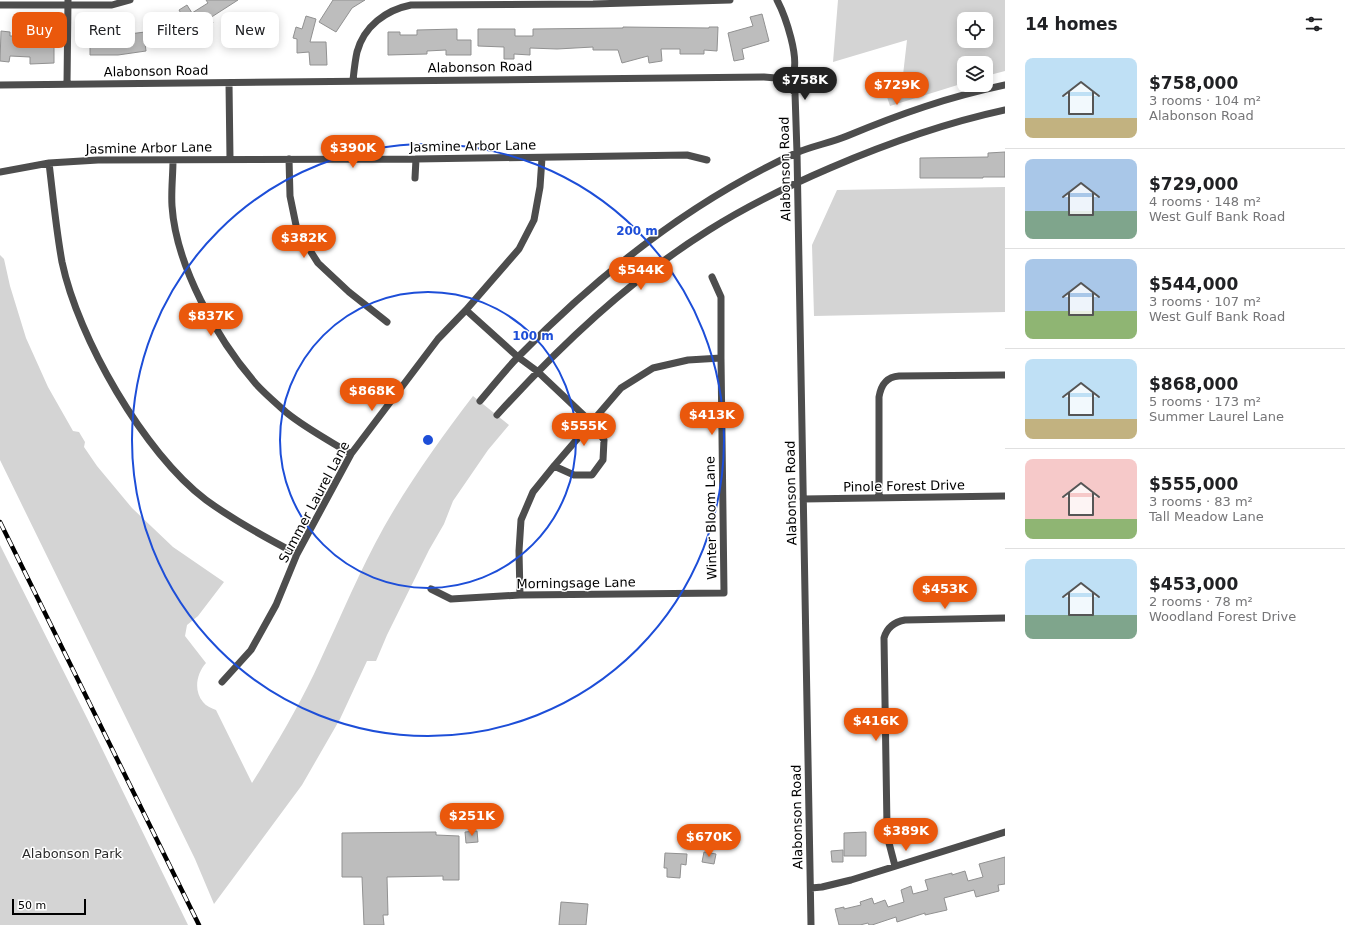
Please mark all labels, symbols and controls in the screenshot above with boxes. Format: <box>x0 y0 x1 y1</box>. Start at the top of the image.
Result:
chip: Buy <box>12 12 67 48</box>
chip: Rent <box>75 12 135 48</box>
chip: Filters <box>143 12 213 48</box>
chip: New <box>221 12 279 48</box>
map controls <box>957 12 993 92</box>
button: locate <box>957 12 993 48</box>
icon: filters <box>1303 13 1325 35</box>
text: 14 homes <box>1025 14 1118 34</box>
button: layers <box>957 56 993 92</box>
street label: Alabonson Road <box>428 59 532 75</box>
street label: Alabonson Road <box>104 63 208 79</box>
pin: $758K <box>777 67 833 101</box>
text: $758K <box>782 72 828 87</box>
pin: $729K <box>869 72 925 106</box>
text: $758,000 <box>1149 73 1238 93</box>
icon: home <box>1057 74 1105 122</box>
text: $729K <box>874 77 920 92</box>
text: 3 rooms · 104 m² <box>1149 93 1261 108</box>
text: Alabonson Road <box>1149 108 1254 123</box>
street label: Alabonson Road <box>777 117 793 221</box>
pin: $390K <box>325 135 381 169</box>
street label: Jasmine Arbor Lane <box>409 137 536 155</box>
street label: Jasmine Arbor Lane <box>85 139 212 157</box>
text: $390K <box>330 140 376 155</box>
text: $729,000 <box>1149 174 1238 194</box>
icon: home <box>1057 175 1105 223</box>
text: 4 rooms · 148 m² <box>1149 194 1261 209</box>
text: West Gulf Bank Road <box>1149 209 1285 224</box>
text: 200 m <box>616 224 658 238</box>
pin: $382K <box>276 225 332 259</box>
text: $382K <box>281 230 327 245</box>
pin: $544K <box>613 257 669 291</box>
text: $544K <box>618 262 664 277</box>
text: $544,000 <box>1149 274 1238 294</box>
icon: home <box>1057 275 1105 323</box>
text: 3 rooms · 107 m² <box>1149 294 1261 309</box>
pin: $837K <box>183 303 239 337</box>
text: $837K <box>188 308 234 323</box>
text: West Gulf Bank Road <box>1149 309 1285 324</box>
text: 100 m <box>512 329 554 343</box>
text: $868,000 <box>1149 374 1238 394</box>
icon: home <box>1057 375 1105 423</box>
pin: $868K <box>344 378 400 412</box>
text: $868K <box>349 383 395 398</box>
text: 5 rooms · 173 m² <box>1149 394 1261 409</box>
pin: $413K <box>684 402 740 436</box>
text: $413K <box>689 407 735 422</box>
text: Summer Laurel Lane <box>1149 409 1284 424</box>
pin: $555K <box>556 413 612 447</box>
text: $555K <box>561 418 607 433</box>
centre of rings <box>421 433 435 447</box>
street label: Summer Laurel Lane <box>276 439 352 565</box>
street label: Alabonson Road <box>783 441 799 545</box>
street label: Winter Bloom Lane <box>702 456 720 580</box>
text: $555,000 <box>1149 474 1238 494</box>
icon: home <box>1057 475 1105 523</box>
street label: Pinole Forest Drive <box>843 477 965 495</box>
text: 3 rooms · 83 m² <box>1149 494 1253 509</box>
text: Tall Meadow Lane <box>1149 509 1264 524</box>
street label: Morningsage Lane <box>516 574 636 592</box>
text: $453,000 <box>1149 574 1238 594</box>
icon: home <box>1057 575 1105 623</box>
pin: $453K <box>917 576 973 610</box>
text: $453K <box>922 581 968 596</box>
text: 2 rooms · 78 m² <box>1149 594 1253 609</box>
text: Woodland Forest Drive <box>1149 609 1296 624</box>
pin: $416K <box>848 708 904 742</box>
text: $416K <box>853 713 899 728</box>
street label: Alabonson Road <box>789 765 805 869</box>
pin: $251K <box>444 803 500 837</box>
text: $251K <box>449 808 495 823</box>
pin: $389K <box>878 818 934 852</box>
text: $389K <box>883 823 929 838</box>
pin: $670K <box>681 824 737 858</box>
text: $670K <box>686 829 732 844</box>
park label: Alabonson Park <box>22 846 123 861</box>
scale bar <box>12 897 86 916</box>
text: 50 m <box>18 899 46 912</box>

